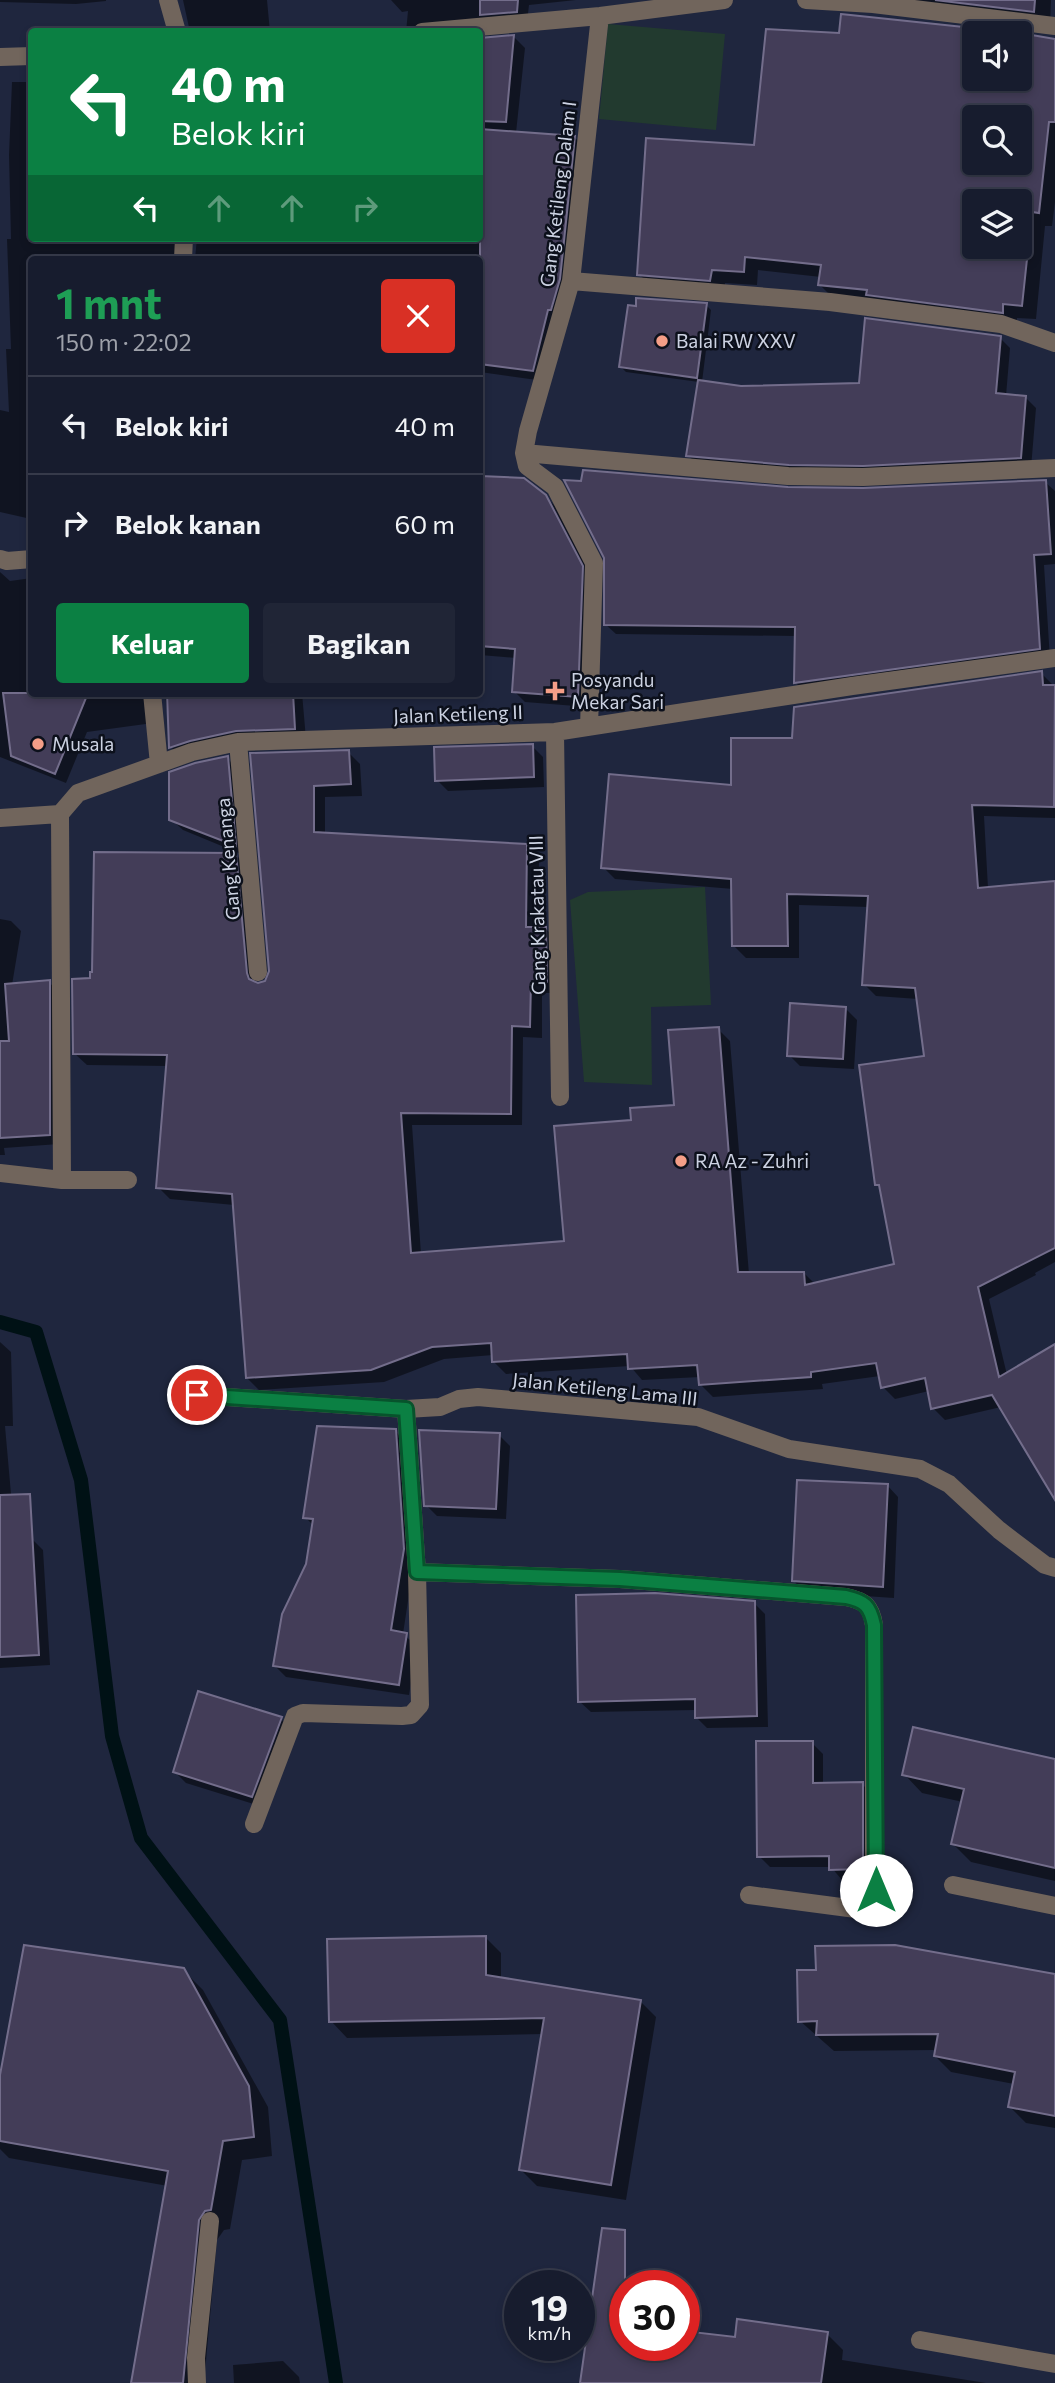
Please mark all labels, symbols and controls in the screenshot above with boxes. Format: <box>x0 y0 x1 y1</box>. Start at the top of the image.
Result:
map controls <box>962 21 1032 259</box>
button: sound <box>962 21 1032 91</box>
text: 40 m <box>171 52 286 112</box>
icon: left <box>56 56 147 147</box>
street label: Gang Ketileng Dalam I <box>535 100 580 288</box>
button: search <box>962 105 1032 175</box>
text: Belok kiri <box>171 112 306 152</box>
icon: left <box>127 189 165 227</box>
icon: ahead <box>200 189 238 227</box>
icon: ahead <box>273 189 311 227</box>
icon: right <box>346 189 384 227</box>
button: layers <box>962 189 1032 259</box>
text: 1 mnt <box>56 276 162 328</box>
button: close <box>381 279 455 353</box>
text: 150 m · 22:02 <box>56 328 191 356</box>
place label: Balai RW XXV <box>676 329 796 352</box>
marker: Balai RW XXV <box>654 333 670 349</box>
icon: left <box>56 406 94 444</box>
text: Belok kiri <box>115 410 229 441</box>
text: 40 m <box>395 410 455 441</box>
icon: right <box>56 504 94 542</box>
text: Belok kanan <box>115 508 261 539</box>
text: 60 m <box>395 508 455 539</box>
button: Keluar <box>56 603 249 683</box>
button: Bagikan <box>263 603 455 683</box>
place label: Posyandu Mekar Sari <box>571 668 664 713</box>
marker: Posyandu Mekar Sari <box>545 681 565 701</box>
street label: Jalan Ketileng II <box>393 700 523 727</box>
place label: Musala <box>52 732 114 755</box>
marker: Musala <box>30 736 46 752</box>
street label: Gang Kenanga <box>211 797 244 921</box>
street label: Gang Krakatau VIII <box>524 835 549 995</box>
place label: RA Az - Zuhri <box>695 1149 809 1172</box>
marker: RA Az - Zuhri <box>673 1153 689 1169</box>
pin <box>167 1365 227 1425</box>
street label: Jalan Ketileng Lama III <box>511 1367 699 1410</box>
icon: arrive <box>178 1376 216 1414</box>
position arrow <box>839 1853 913 1927</box>
speed limit sign: 30 <box>609 2270 700 2361</box>
text: 19 <box>531 2285 568 2328</box>
text: km/h <box>528 2322 571 2344</box>

